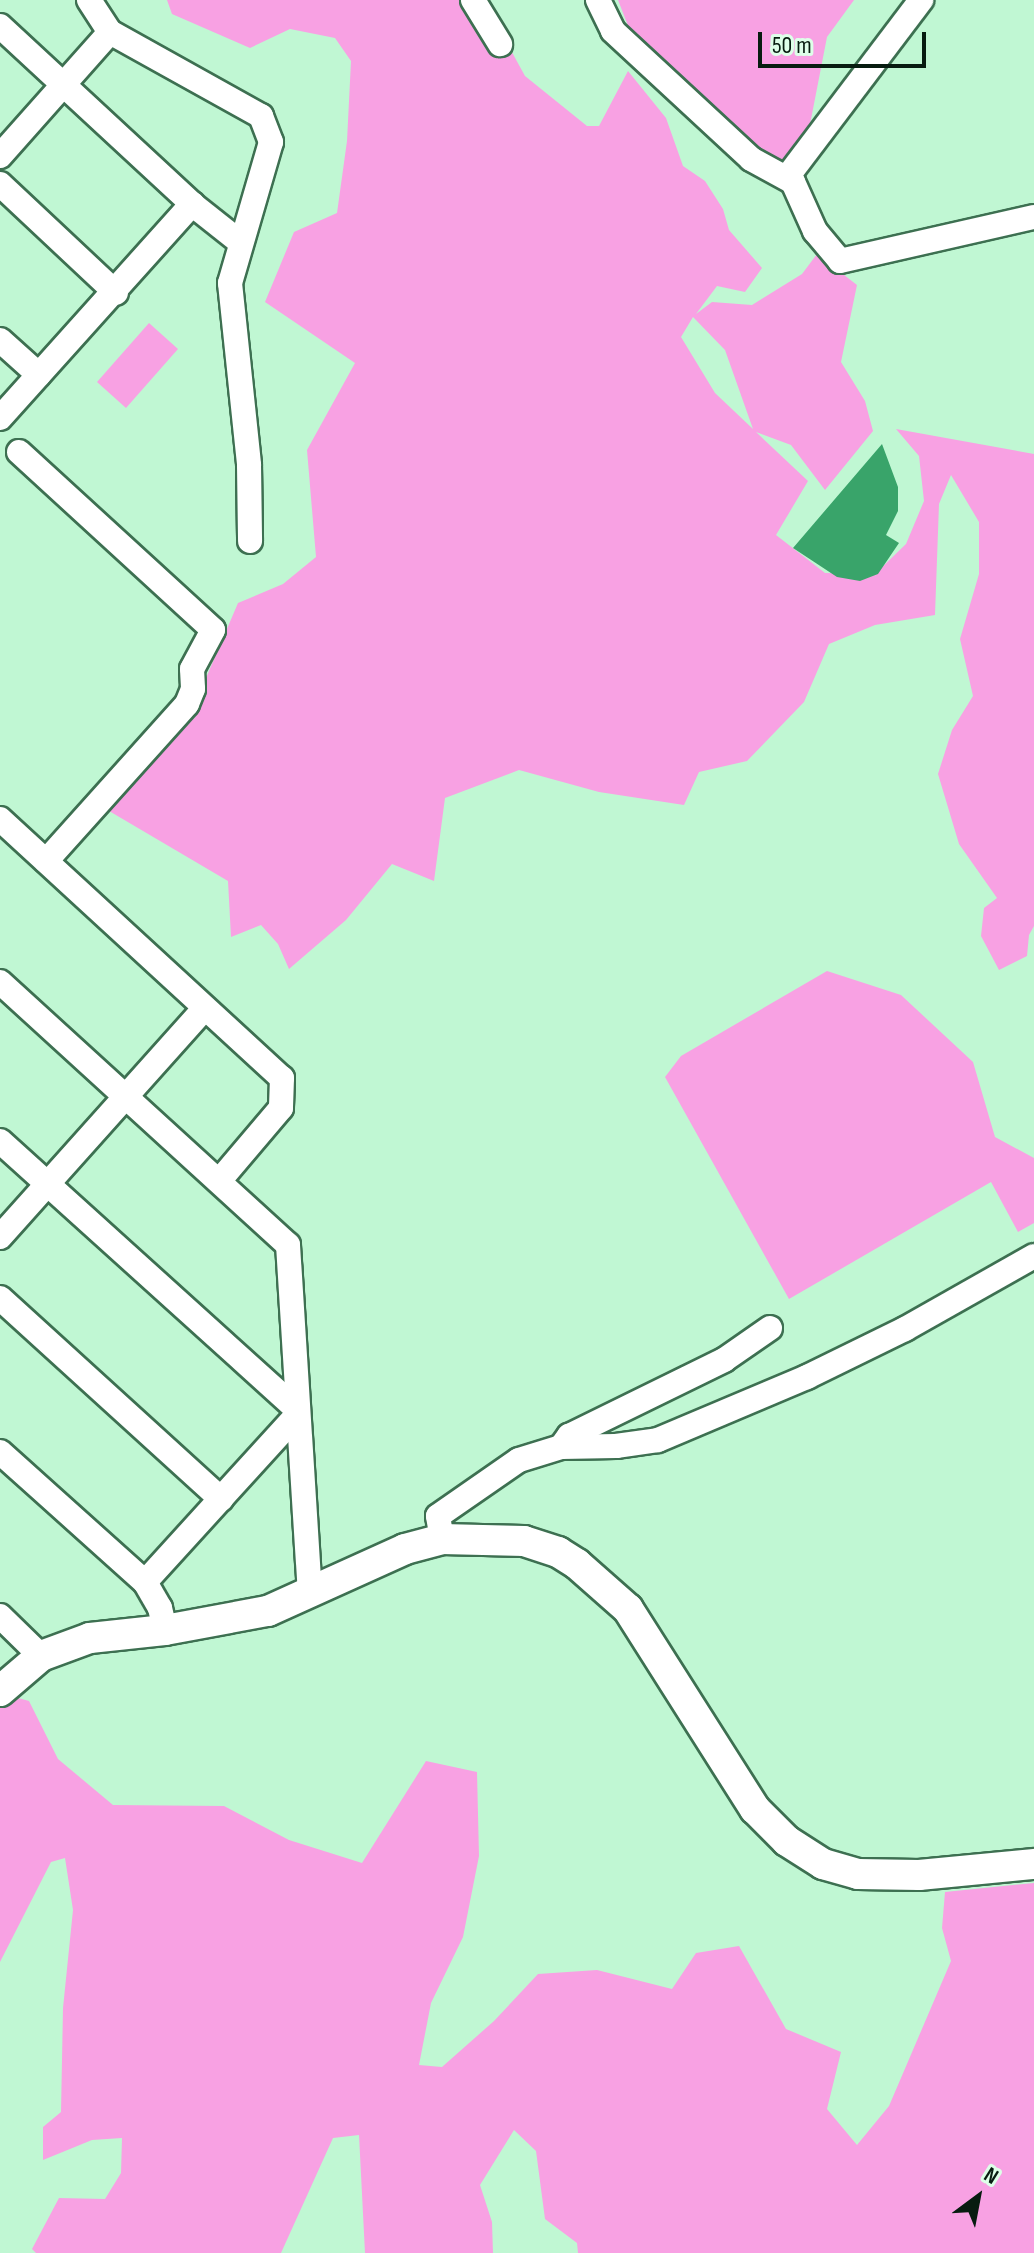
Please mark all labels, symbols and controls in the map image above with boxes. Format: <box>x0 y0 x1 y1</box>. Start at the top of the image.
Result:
scale bar <box>762 16 930 66</box>
text: 50 m <box>772 31 812 60</box>
north arrow <box>938 2157 1018 2237</box>
text: N <box>979 2162 1003 2191</box>

